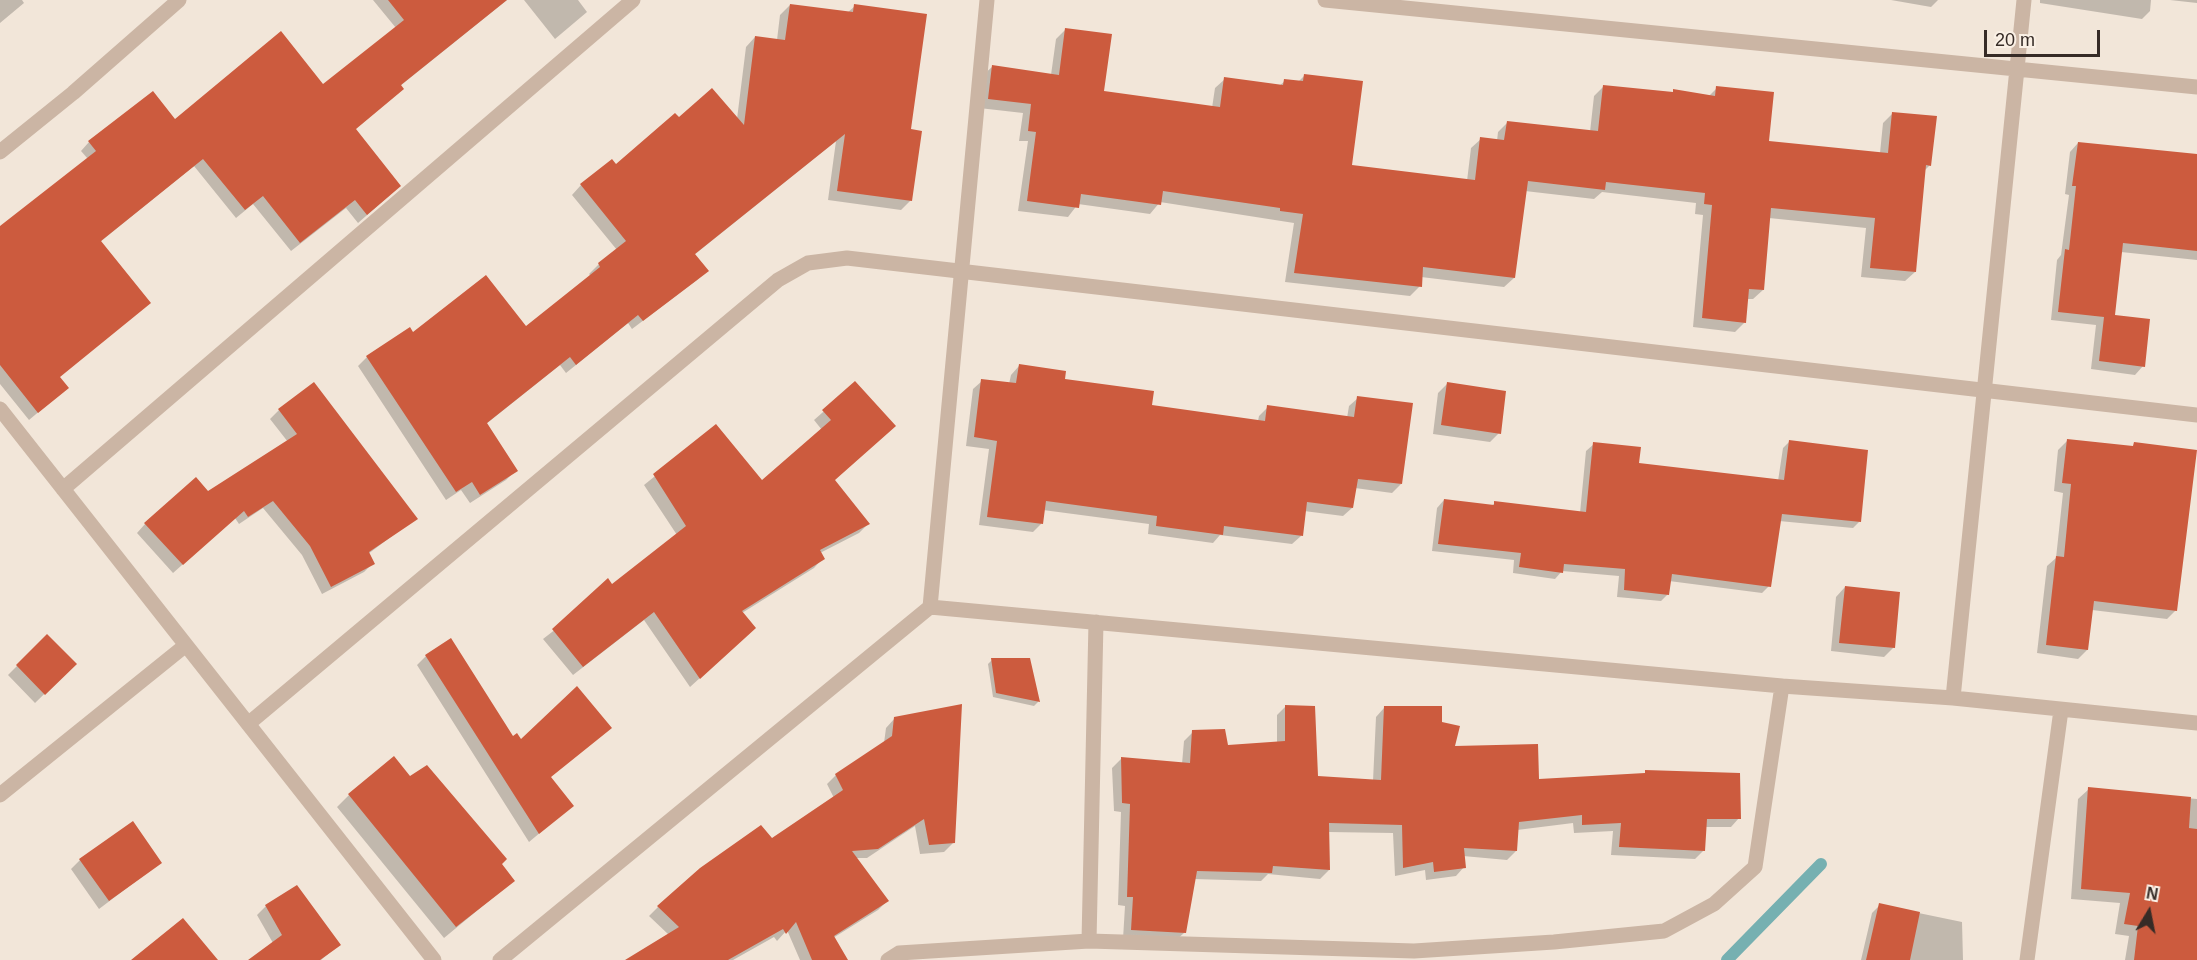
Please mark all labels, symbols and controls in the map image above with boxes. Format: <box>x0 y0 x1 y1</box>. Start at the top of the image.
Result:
scale bar <box>1987 18 2102 56</box>
text: 20 m <box>1995 30 2035 50</box>
north arrow <box>2119 882 2179 942</box>
text: N <box>2145 884 2159 903</box>

